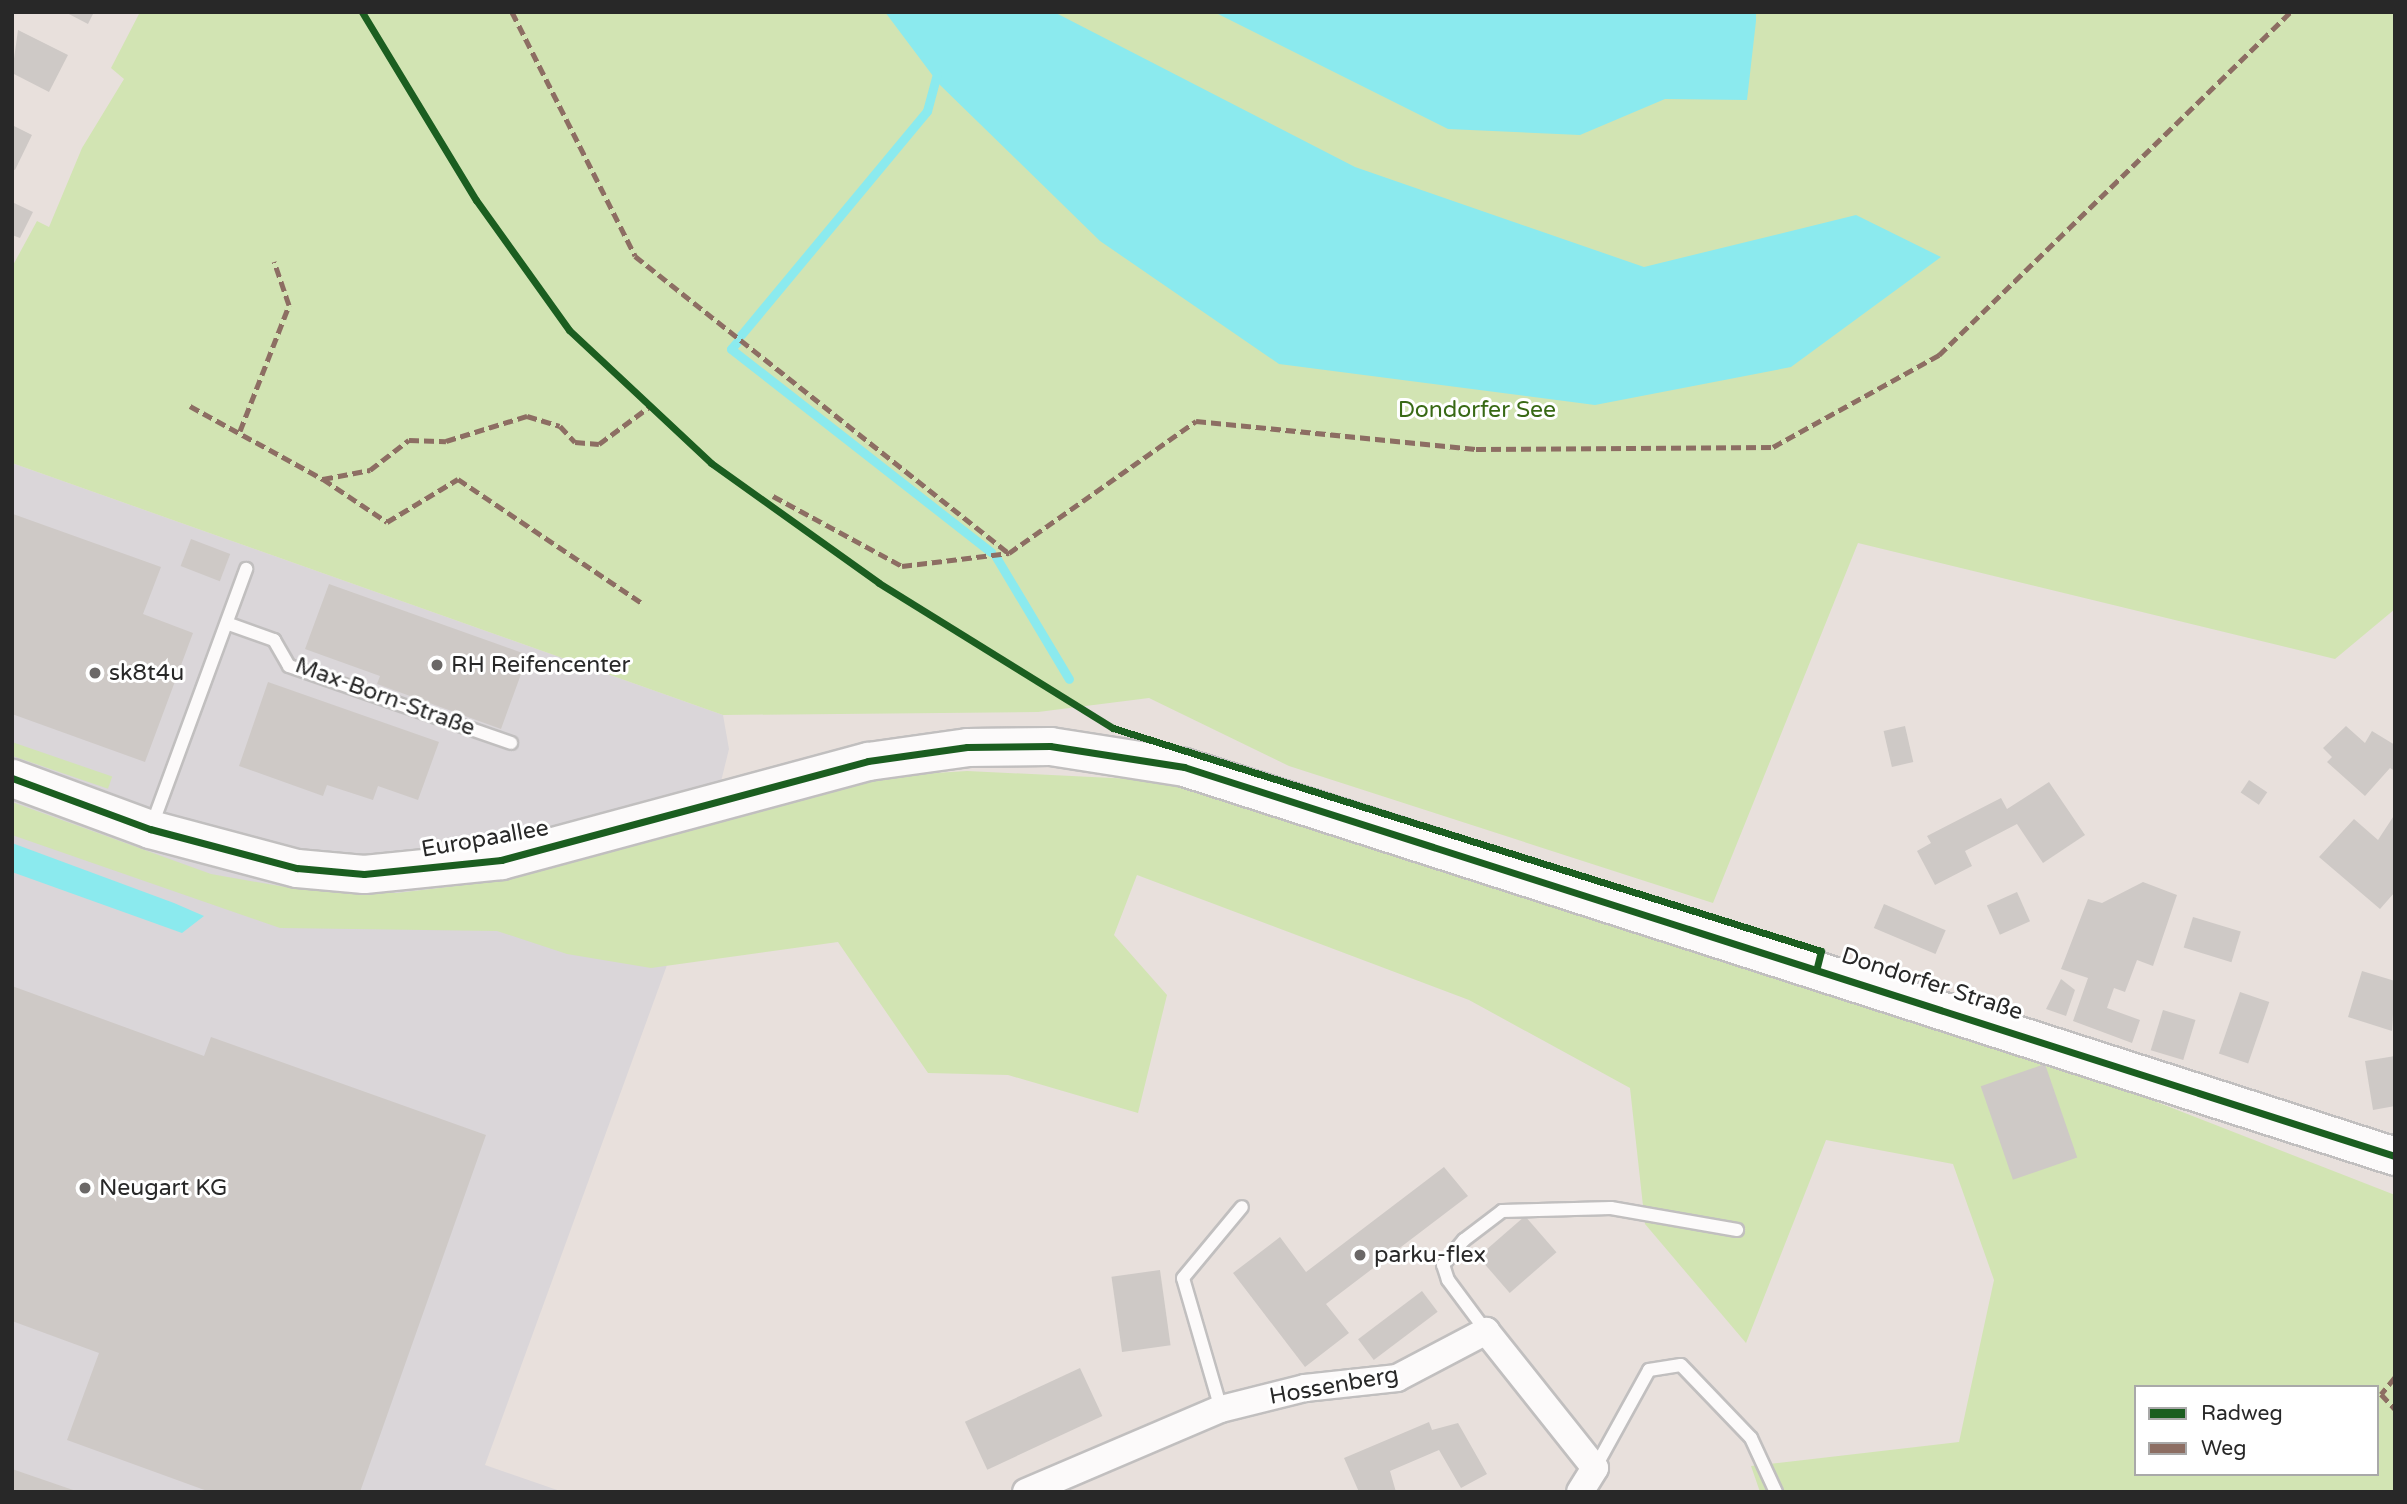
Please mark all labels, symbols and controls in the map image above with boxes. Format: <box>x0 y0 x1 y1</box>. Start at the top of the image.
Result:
park label: Dondorfer See <box>1398 396 1556 424</box>
place label: RH Reifencenter <box>451 651 630 679</box>
street label: Max-Born-Straße <box>291 652 479 742</box>
marker: RH Reifencenter <box>429 657 445 673</box>
place label: sk8t4u <box>109 659 184 687</box>
marker: sk8t4u <box>87 665 103 681</box>
street label: Europaallee <box>419 814 551 864</box>
street label: Dondorfer Straße <box>1838 942 2026 1026</box>
place label: Neugart KG <box>99 1174 227 1202</box>
marker: Neugart KG <box>77 1180 93 1196</box>
place label: parku-flex <box>1374 1241 1486 1269</box>
marker: parku-flex <box>1352 1247 1368 1263</box>
street label: Hossenberg <box>1267 1361 1401 1411</box>
legend <box>2134 1385 2379 1476</box>
text: Radweg <box>2201 1401 2283 1426</box>
text: Weg <box>2201 1436 2246 1461</box>

